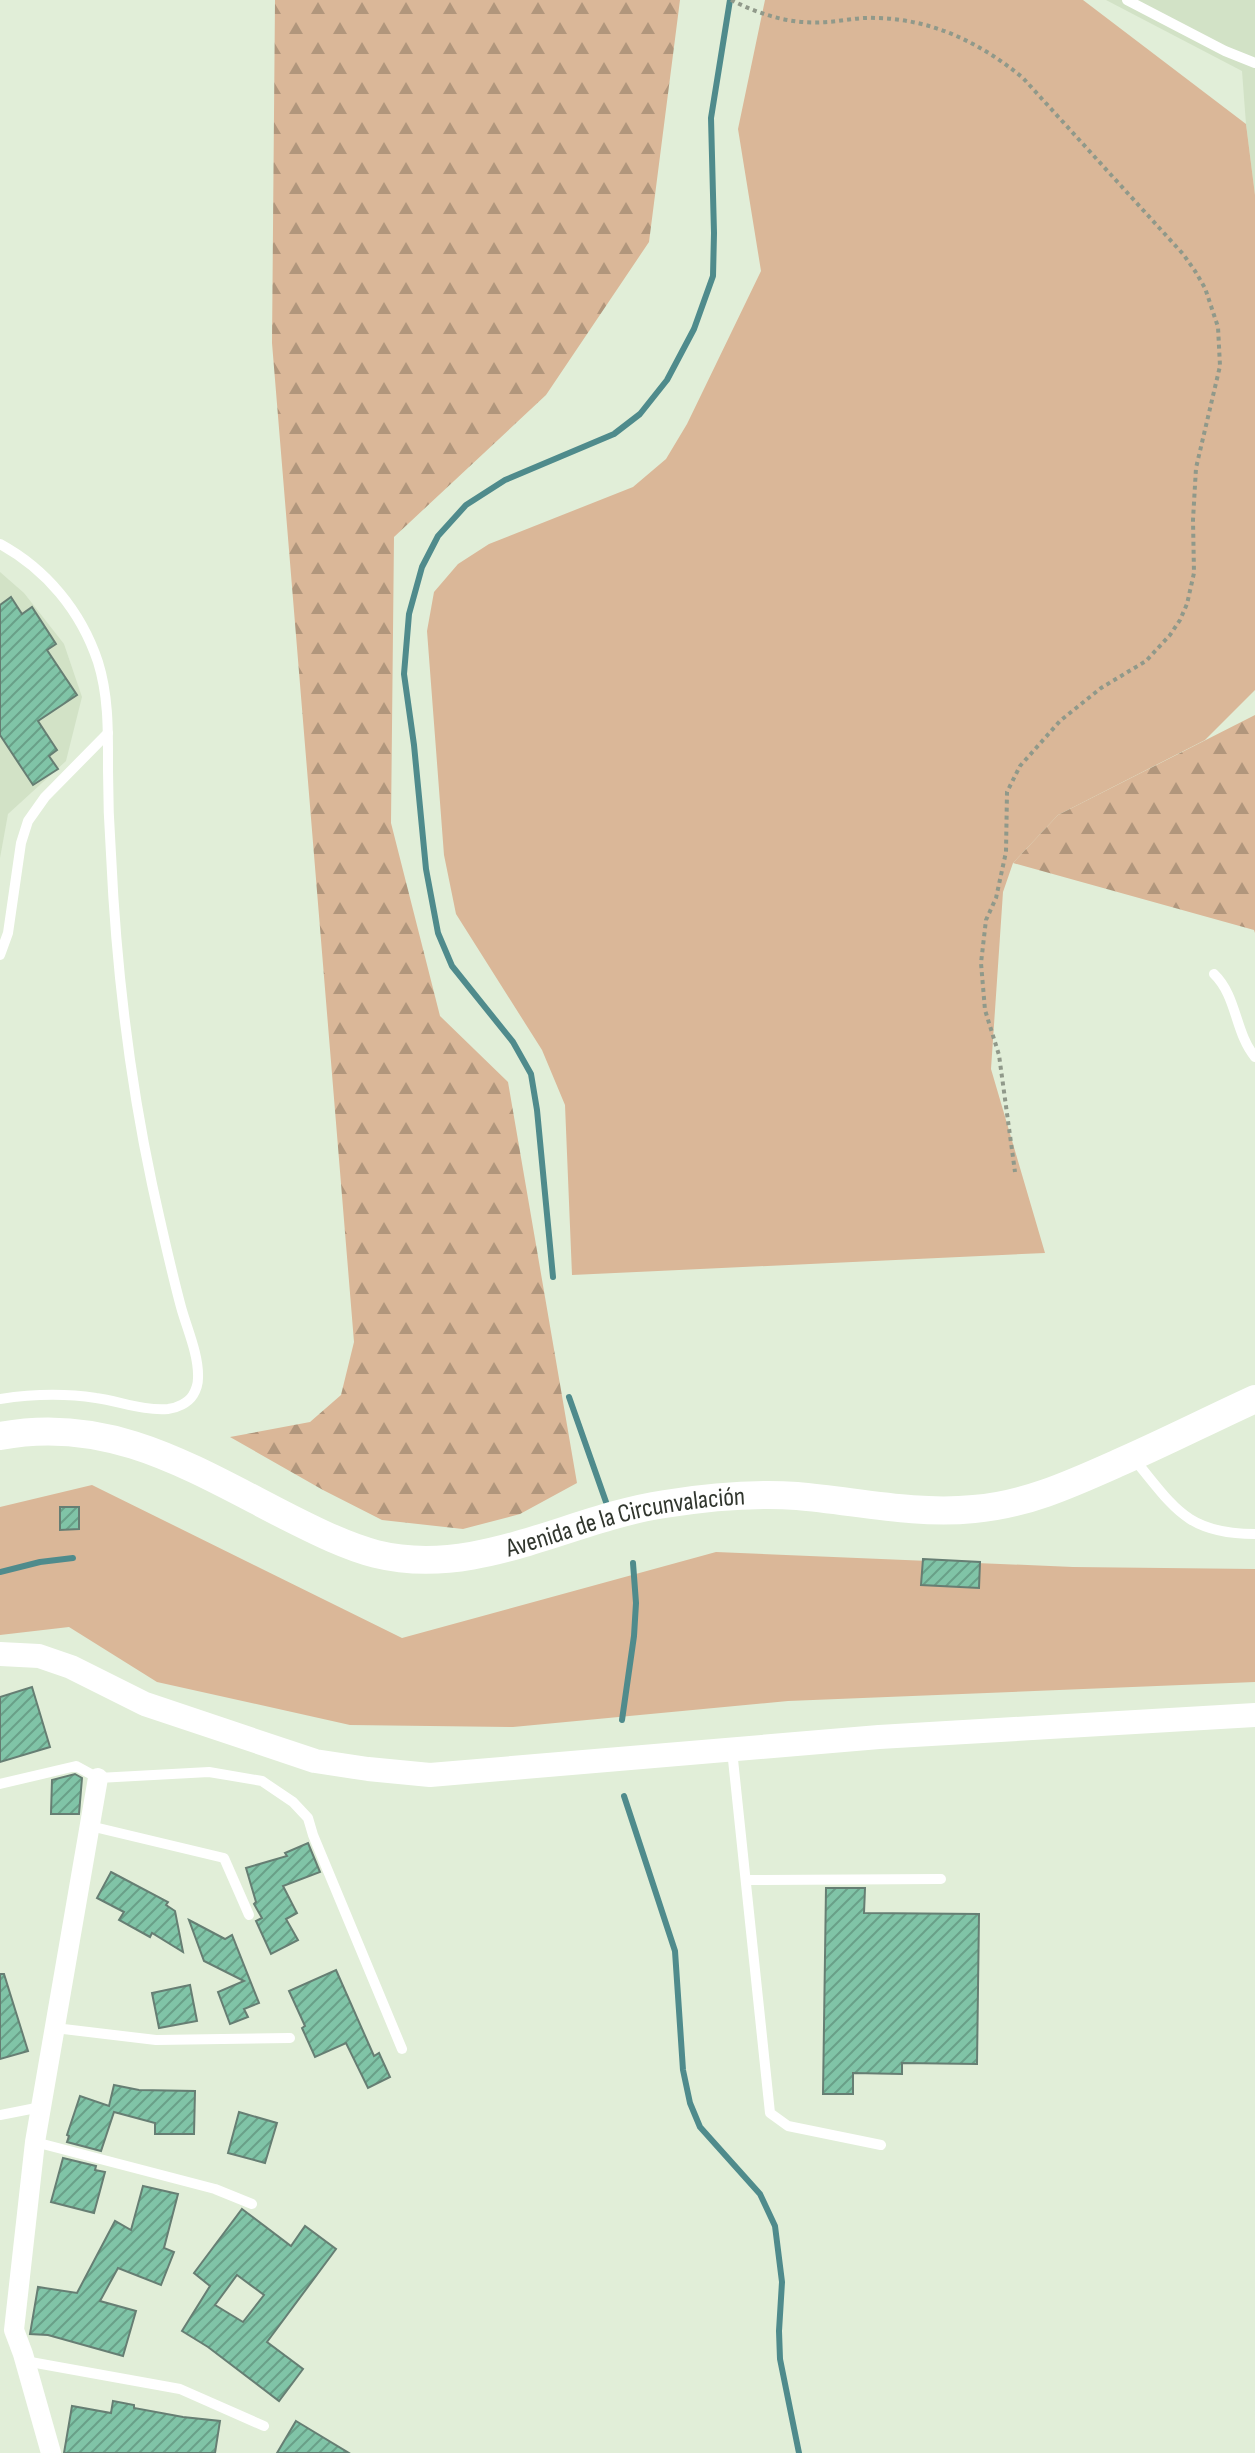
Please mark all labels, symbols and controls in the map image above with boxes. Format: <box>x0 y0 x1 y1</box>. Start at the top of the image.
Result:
street label: Avenida de la Circunvalación <box>502 1481 746 1565</box>

